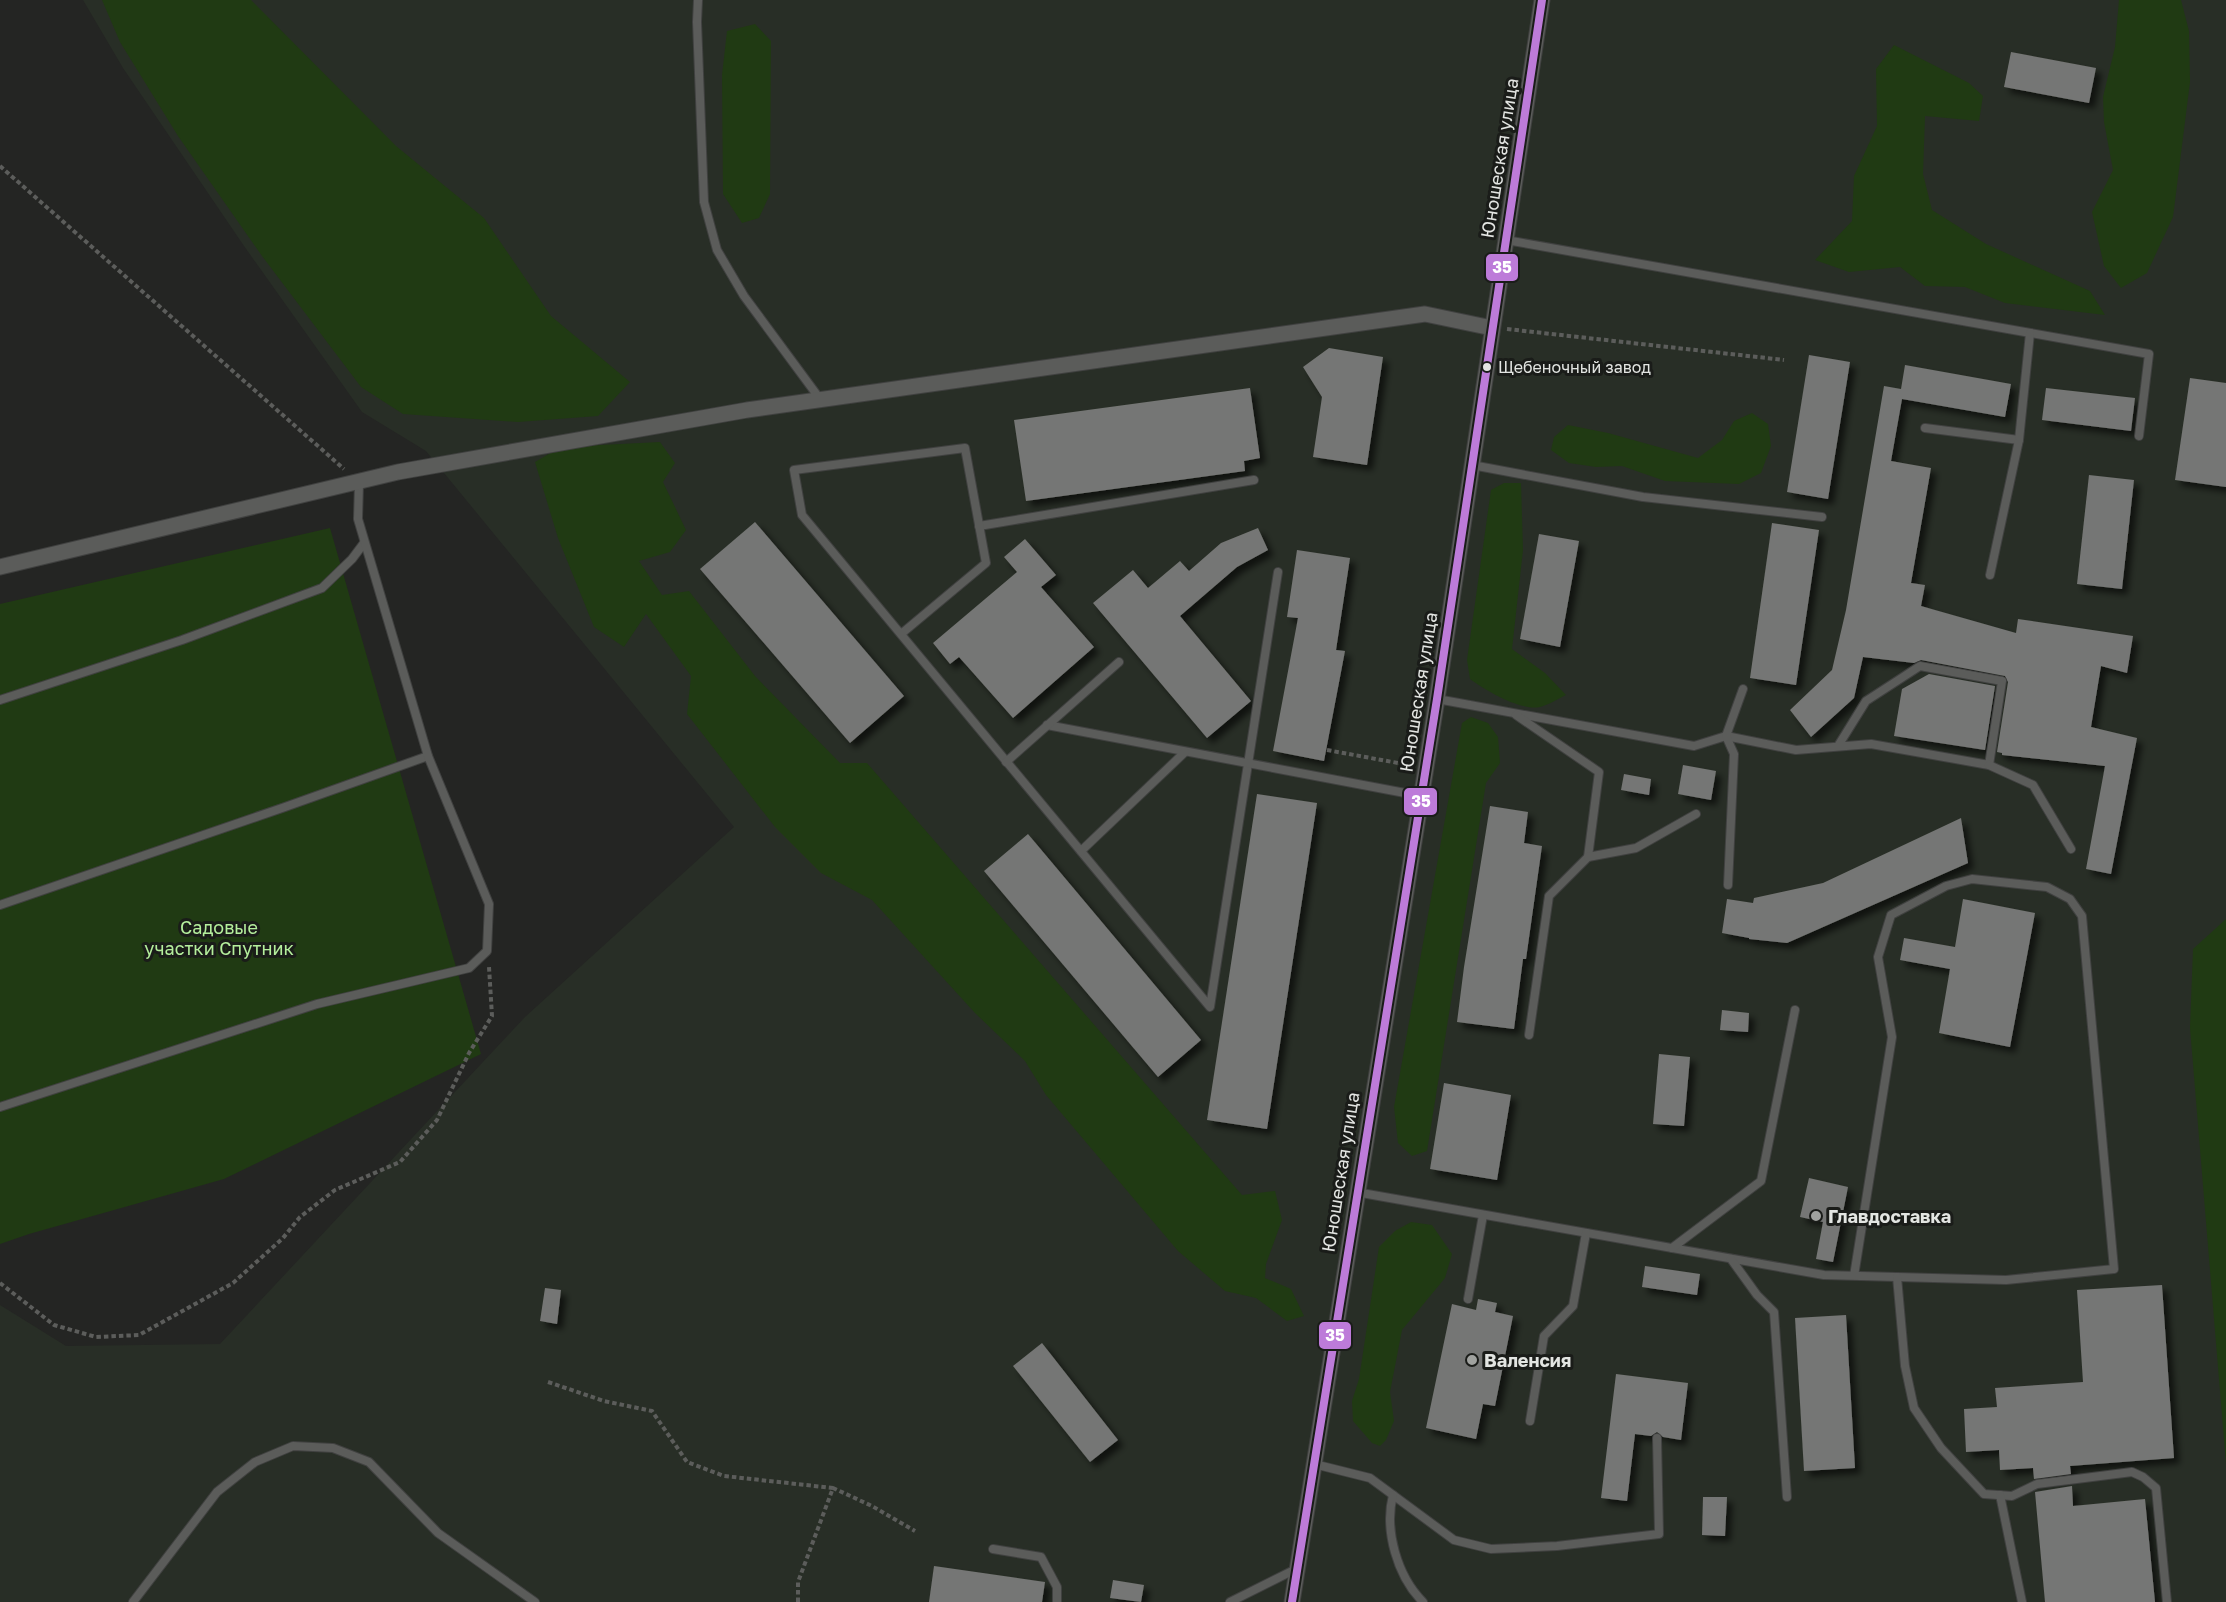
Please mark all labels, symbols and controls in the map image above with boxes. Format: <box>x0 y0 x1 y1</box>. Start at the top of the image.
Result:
street label: Юношеская улица <box>1475 76 1523 240</box>
line badge: 35 <box>1485 253 1519 282</box>
text: 35 <box>1492 257 1512 277</box>
place label: Щебеночный завод <box>1498 357 1651 377</box>
marker: Щебеночный завод <box>1481 361 1493 373</box>
street label: Юношеская улица <box>1394 610 1442 774</box>
line badge: 35 <box>1403 787 1438 816</box>
text: 35 <box>1411 791 1431 811</box>
park label: Садовые участки Спутник <box>144 916 294 959</box>
street label: Юношеская улица <box>1316 1090 1364 1254</box>
place label: Главдоставка <box>1828 1205 1951 1227</box>
marker: Главдоставка <box>1809 1209 1823 1223</box>
line badge: 35 <box>1318 1321 1352 1350</box>
text: 35 <box>1325 1325 1345 1345</box>
place label: Валенсия <box>1484 1349 1571 1371</box>
marker: Валенсия <box>1465 1353 1479 1367</box>

